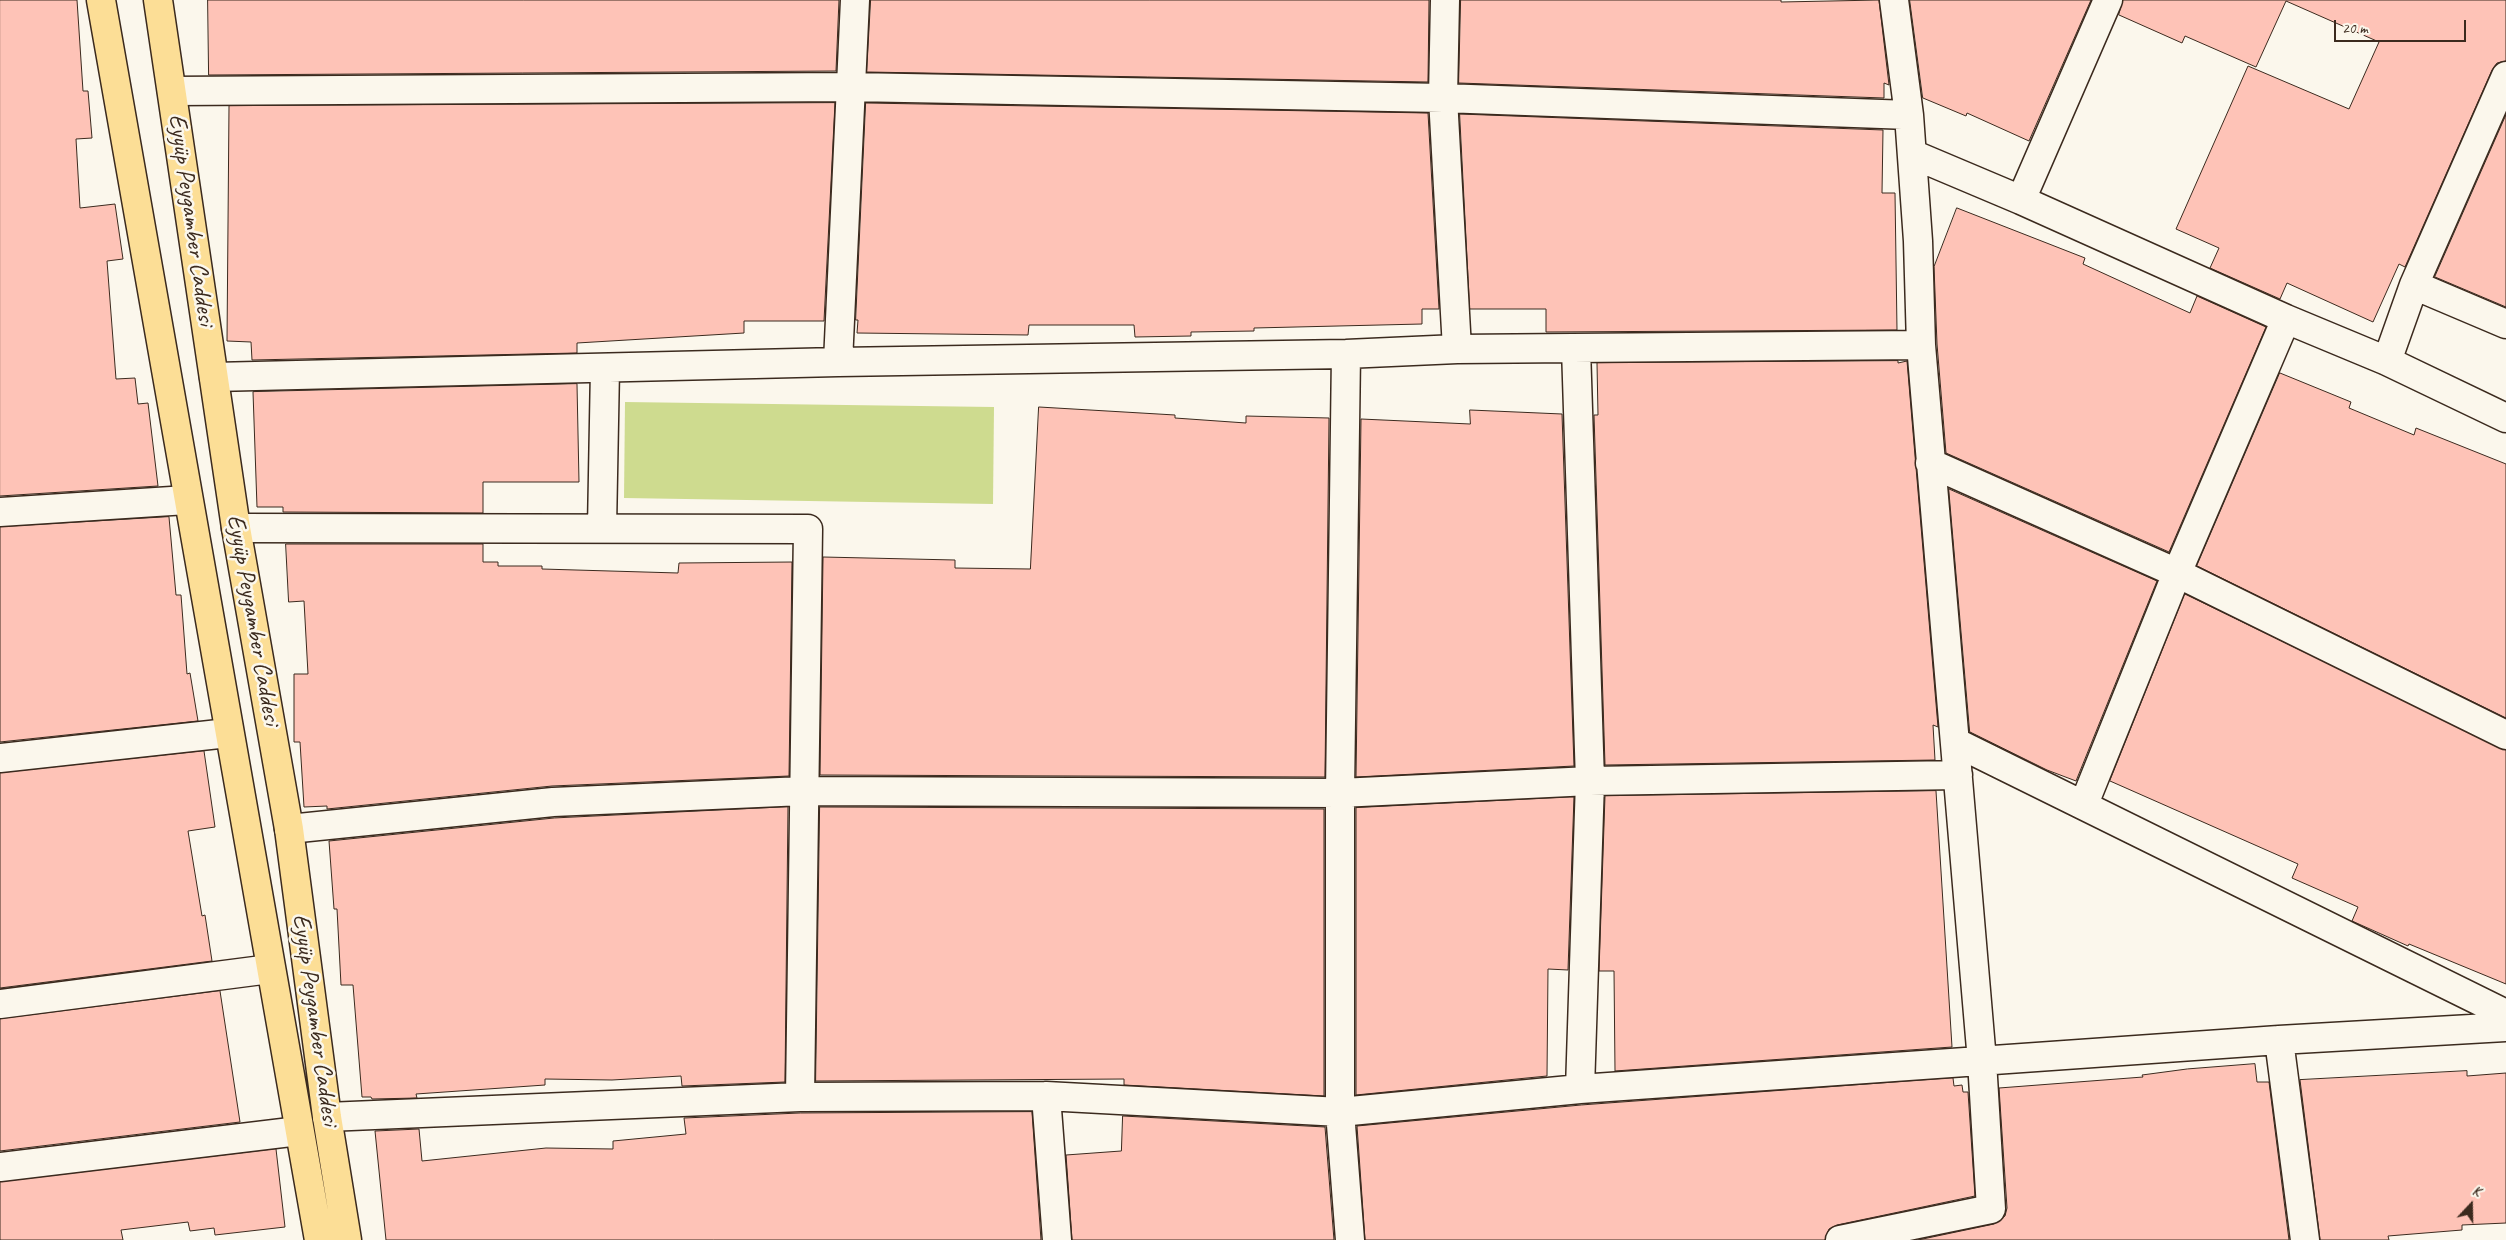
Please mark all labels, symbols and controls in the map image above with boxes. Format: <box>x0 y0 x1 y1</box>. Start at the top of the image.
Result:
scale bar <box>2336 10 2468 42</box>
text: 20 m <box>2342 19 2368 38</box>
street label: Eyyüp Peygamber Caddesi <box>161 112 221 328</box>
street label: Eyyüp Peygamber Caddesi <box>220 512 286 728</box>
street label: Eyyüp Peygamber Caddesi <box>285 912 345 1128</box>
north arrow <box>2446 1180 2496 1230</box>
text: K <box>2470 1181 2483 1200</box>

